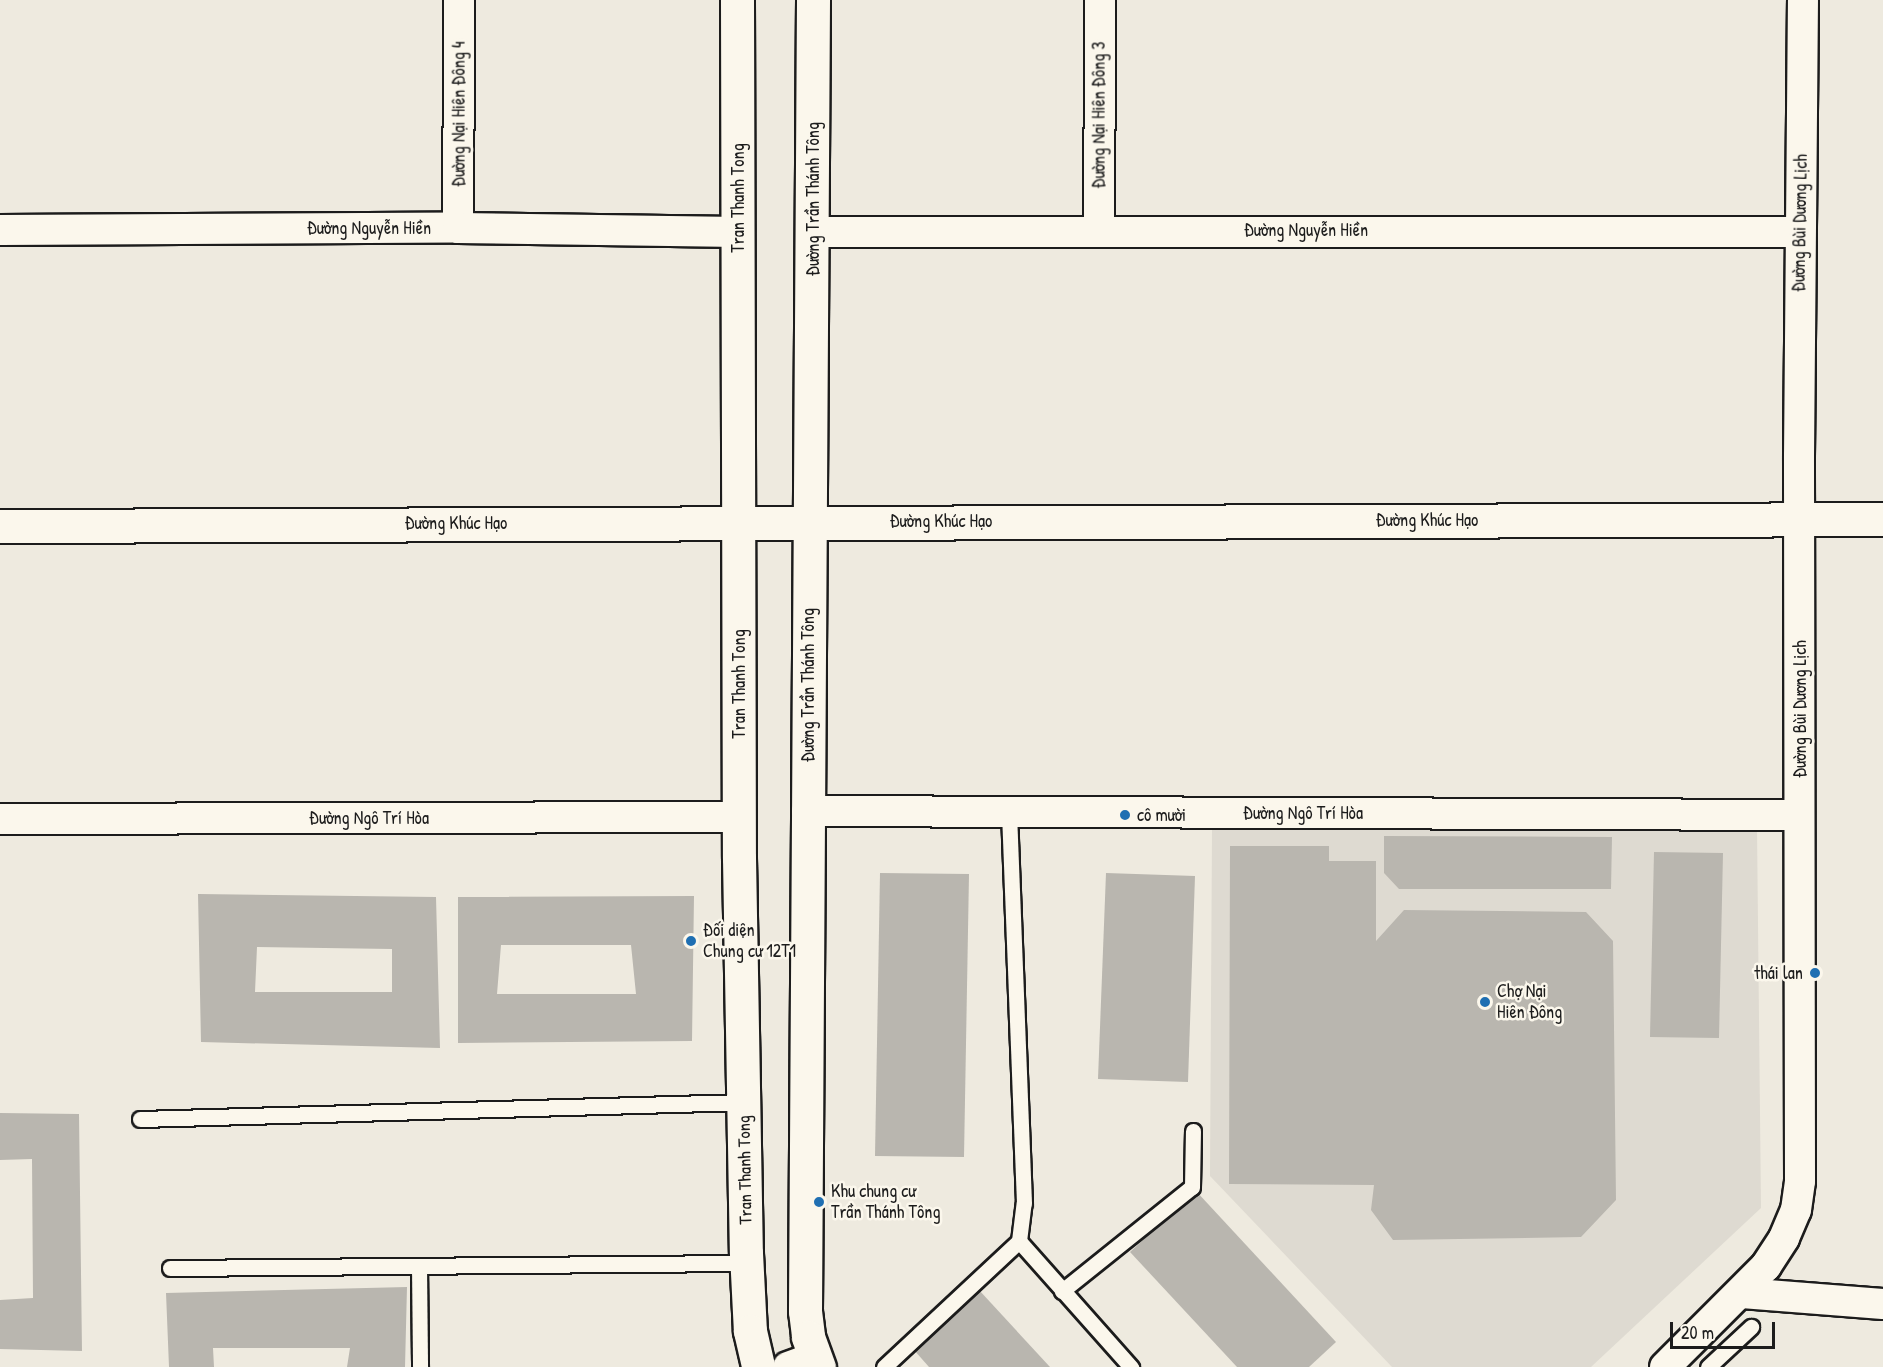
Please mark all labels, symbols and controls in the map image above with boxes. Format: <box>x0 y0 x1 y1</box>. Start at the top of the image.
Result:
street label: Đường Nại Hiên Đông 4 <box>448 41 470 187</box>
street label: Đường Nại Hiên Đông 3 <box>1088 42 1110 188</box>
street label: Đường Trần Thánh Tông <box>802 122 824 276</box>
street label: Tran Thanh Tong <box>727 143 749 253</box>
street label: Đường Bùi Dương Lịch <box>1788 154 1812 292</box>
street label: Đường Nguyễn Hiền <box>307 217 431 239</box>
street label: Đường Nguyễn Hiền <box>1244 219 1368 241</box>
street label: Đường Khúc Hạo <box>1376 509 1478 531</box>
street label: Đường Khúc Hạo <box>890 510 992 532</box>
street label: Đường Khúc Hạo <box>405 512 507 534</box>
street label: Đường Trần Thánh Tông <box>797 608 819 762</box>
street label: Tran Thanh Tong <box>728 629 750 739</box>
street label: Đường Bùi Dương Lịch <box>1789 640 1811 778</box>
street label: Đường Ngô Trí Hòa <box>1243 802 1363 824</box>
place label: cô mười <box>1137 804 1186 826</box>
street label: Đường Ngô Trí Hòa <box>309 807 429 829</box>
marker: cô mười <box>1118 808 1132 822</box>
place label: Đối diện Chung cư 12T1 <box>703 920 796 962</box>
marker: Đối diện Chung cư 12T1 <box>684 934 698 948</box>
place label: thái lan <box>1754 962 1803 984</box>
marker: thái lan <box>1808 966 1822 980</box>
place label: Chợ Nại Hiên Đông <box>1497 981 1562 1024</box>
marker: Chợ Nại Hiên Đông <box>1478 995 1492 1009</box>
street label: Tran Thanh Tong <box>733 1115 757 1225</box>
place label: Khu chung cư Trần Thánh Tông <box>831 1181 940 1224</box>
marker: Khu chung cư Trần Thánh Tông <box>812 1195 826 1209</box>
scale bar <box>1673 1310 1778 1348</box>
text: 20 m <box>1681 1320 1714 1345</box>

